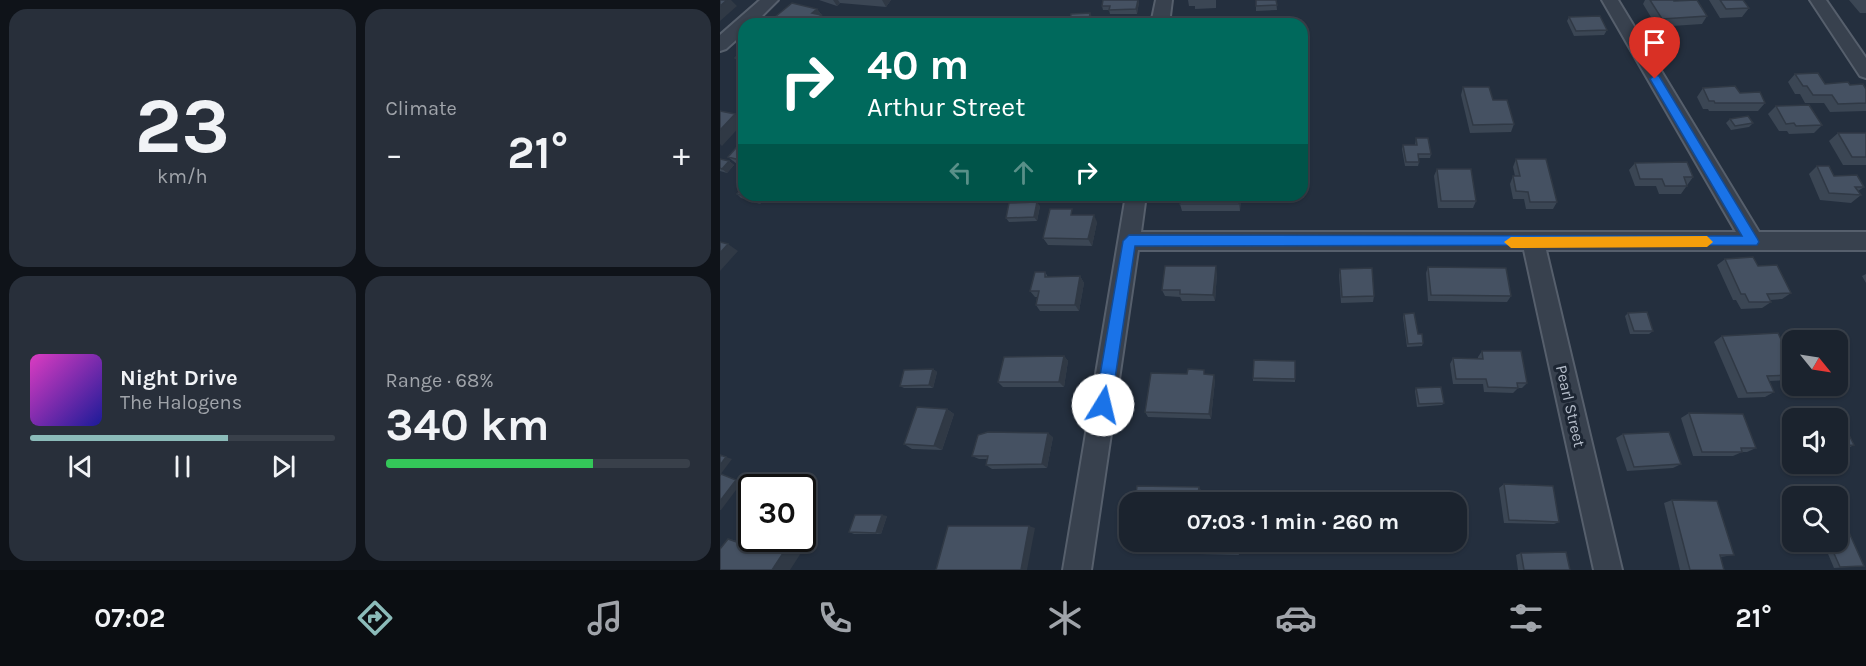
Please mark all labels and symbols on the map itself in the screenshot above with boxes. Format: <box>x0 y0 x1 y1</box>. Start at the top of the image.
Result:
pin <box>1629 17 1680 79</box>
north arrow <box>1782 330 1848 396</box>
street label: Pearl Street <box>1552 363 1589 449</box>
position arrow <box>1071 373 1135 437</box>
speed limit sign: 30 <box>738 474 816 552</box>

